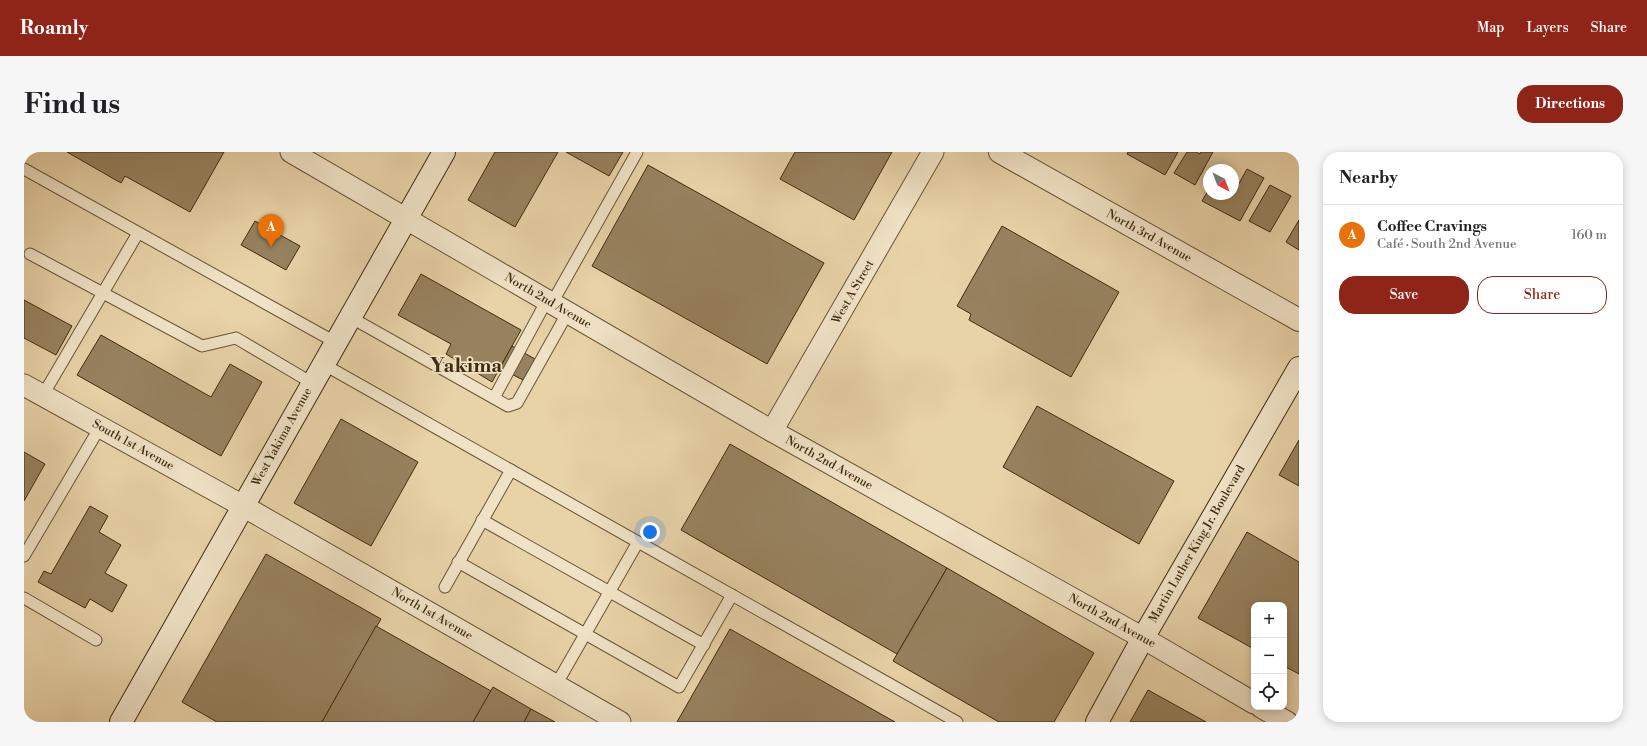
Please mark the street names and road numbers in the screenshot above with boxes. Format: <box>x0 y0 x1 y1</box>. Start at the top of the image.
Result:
street label: North 3rd Avenue <box>1104 206 1194 266</box>
street label: West A Street <box>828 257 878 328</box>
street label: North 2nd Avenue <box>502 270 594 332</box>
street label: West Yakima Avenue <box>248 385 315 490</box>
street label: South 1st Avenue <box>89 416 177 474</box>
street label: North 2nd Avenue <box>783 433 875 493</box>
street label: Martin Luther King Jr. Boulevard <box>1146 462 1248 625</box>
street label: North 1st Avenue <box>388 585 476 643</box>
street label: North 2nd Avenue <box>1066 591 1158 651</box>

